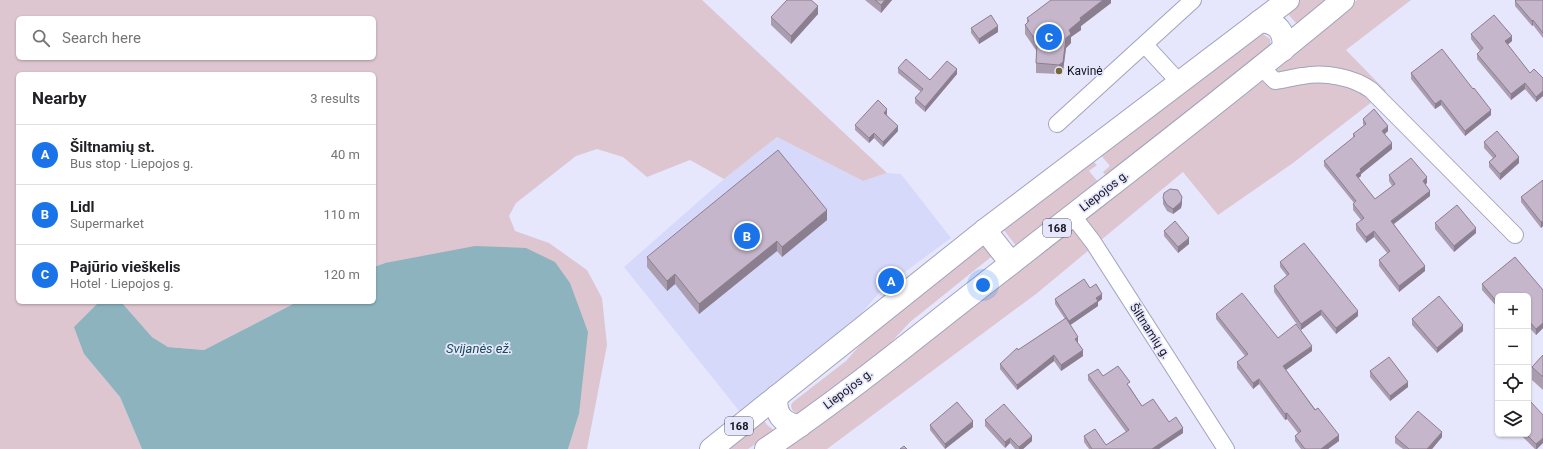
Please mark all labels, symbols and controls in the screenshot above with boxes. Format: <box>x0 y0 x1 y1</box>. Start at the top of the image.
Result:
search box <box>16 16 376 60</box>
pin: C <box>1036 22 1062 52</box>
icon: search <box>30 27 52 49</box>
text: Search here <box>62 29 141 47</box>
place label: Kavinė <box>1067 64 1103 78</box>
marker: Kavinė <box>1054 66 1064 76</box>
text: Nearby <box>32 88 87 108</box>
text: 3 results <box>310 91 360 106</box>
text: Šiltnamių st. <box>70 138 155 156</box>
text: A <box>41 147 49 162</box>
text: 40 m <box>331 147 360 162</box>
text: Bus stop · Liepojos g. <box>70 156 194 171</box>
street label: Liepojos g. <box>1077 168 1131 214</box>
text: Lidl <box>70 198 95 216</box>
text: B <box>41 207 49 222</box>
text: 110 m <box>323 207 360 222</box>
text: Supermarket <box>70 216 144 231</box>
road number: 168 <box>1043 219 1071 237</box>
pin: B <box>734 221 760 251</box>
text: Pajūrio vieškelis <box>70 258 181 276</box>
pin: A <box>878 266 904 296</box>
text: C <box>41 267 49 282</box>
text: 120 m <box>323 267 360 282</box>
your location <box>973 275 993 295</box>
text: Hotel · Liepojos g. <box>70 276 174 291</box>
map controls <box>1495 293 1531 437</box>
button: + <box>1495 293 1531 329</box>
street label: Šiltnamių g. <box>1127 300 1174 361</box>
button: − <box>1495 329 1531 365</box>
water label: Svijanės ež. <box>446 341 512 356</box>
button: locate <box>1495 365 1531 401</box>
street label: Liepojos g. <box>821 366 875 412</box>
button: layers <box>1495 401 1531 437</box>
road number: 168 <box>725 417 753 435</box>

